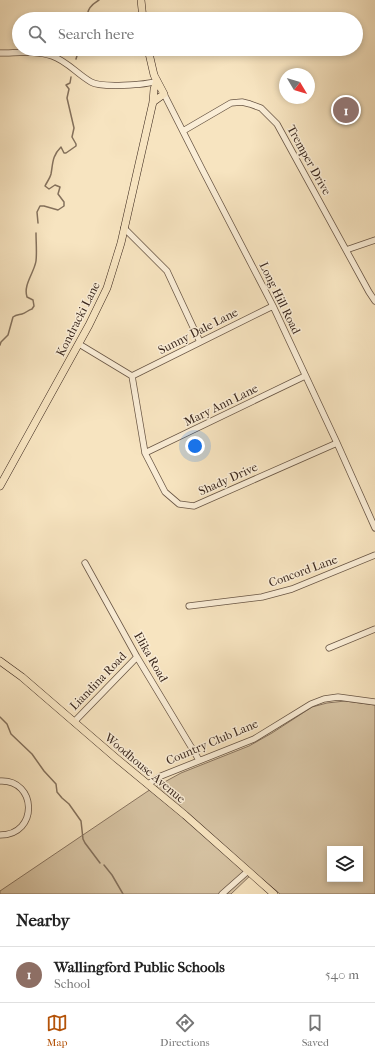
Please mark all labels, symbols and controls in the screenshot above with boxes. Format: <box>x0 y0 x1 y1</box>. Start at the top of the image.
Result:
search box <box>12 12 363 56</box>
icon: search <box>26 23 48 45</box>
text: Search here <box>58 25 134 43</box>
north arrow <box>279 68 315 104</box>
pin: 1 <box>333 95 359 125</box>
street label: Tremper Drive <box>284 123 334 197</box>
street label: Long Hill Road <box>257 260 304 337</box>
street label: Kondracki Lane <box>53 279 103 359</box>
street label: Sunny Dale Lane <box>156 305 240 357</box>
street label: Mary Ann Lane <box>182 381 260 429</box>
your location <box>185 436 205 456</box>
street label: Shady Drive <box>196 460 260 498</box>
street label: Concord Lane <box>267 552 339 590</box>
street label: Elika Road <box>131 630 171 685</box>
street label: Liandina Road <box>67 649 129 713</box>
street label: Country Club Lane <box>164 716 260 768</box>
street label: Woodhouse Avenue <box>101 730 188 806</box>
map controls <box>327 846 363 882</box>
button: layers <box>327 846 363 882</box>
text: Nearby <box>16 910 70 930</box>
text: Wallingford Public Schools <box>54 958 225 976</box>
text: 1 <box>27 967 31 982</box>
text: 540 m <box>325 967 359 982</box>
text: School <box>54 976 90 991</box>
tab: Map <box>46 1012 68 1049</box>
tab: Directions <box>160 1012 210 1049</box>
tab: Saved <box>302 1012 329 1049</box>

